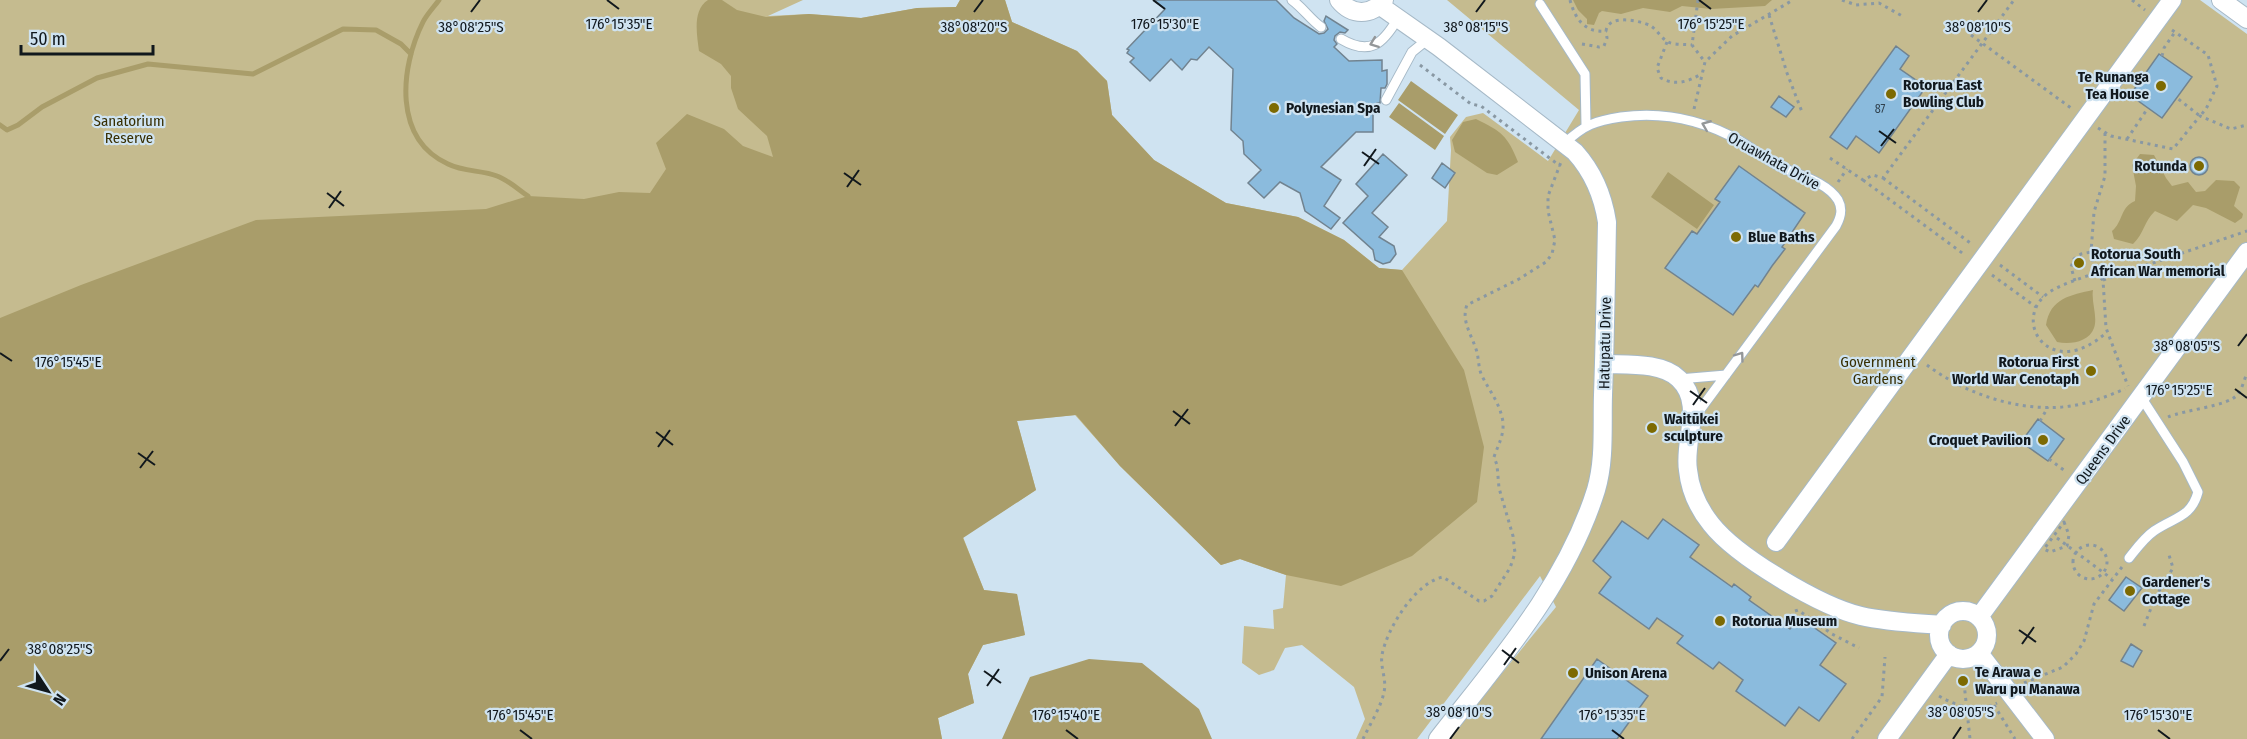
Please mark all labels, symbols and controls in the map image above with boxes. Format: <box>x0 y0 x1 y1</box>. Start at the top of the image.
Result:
text: 176°15'35"E <box>585 15 653 33</box>
text: 176°15'30"E <box>1131 15 1199 33</box>
text: 176°15'25"E <box>1678 15 1744 33</box>
scale bar <box>21 18 153 56</box>
text: 38°08'25"S <box>438 18 504 36</box>
text: 38°08'20"S <box>941 18 1007 36</box>
text: 38°08'15"S <box>1444 18 1508 36</box>
text: 38°08'10"S <box>1945 18 2011 36</box>
text: 50 m <box>30 28 66 50</box>
one-way arrow <box>1370 36 1380 49</box>
place label: Te Runanga Tea House <box>2078 68 2150 103</box>
place label: Rotorua East Bowling Club <box>1903 76 1984 111</box>
marker: Te Runanga Tea House <box>2154 79 2168 93</box>
marker: Rotorua East Bowling Club <box>1884 87 1898 101</box>
place label: Polynesian Spa <box>1286 99 1381 117</box>
marker: Polynesian Spa <box>1267 101 1281 115</box>
house number: 87 <box>1875 102 1885 116</box>
park label: Sanatorium Reserve <box>93 112 165 147</box>
one-way arrow <box>1701 120 1712 132</box>
street label: Oruawhata Drive <box>1725 128 1823 194</box>
place label: Rotunda <box>2134 157 2188 175</box>
marker: Rotunda <box>2192 159 2206 173</box>
place label: Blue Baths <box>1748 228 1815 246</box>
marker: Blue Baths <box>1729 230 1743 244</box>
place label: Rotorua South African War memorial <box>2090 245 2226 280</box>
marker: Rotorua South African War memorial <box>2072 256 2086 270</box>
street label: Hatupatu Drive <box>1595 297 1615 389</box>
text: 38°08'05"S <box>2154 337 2220 355</box>
one-way arrow <box>1733 352 1744 363</box>
text: 176°15'45"E <box>35 353 101 371</box>
park label: Government Gardens <box>1840 353 1916 388</box>
place label: Rotorua First World War Cenotaph <box>1952 353 2080 388</box>
marker: Rotorua First World War Cenotaph <box>2084 364 2098 378</box>
text: 176°15'25"E <box>2146 381 2212 399</box>
place label: Waitūkei sculpture <box>1664 410 1723 445</box>
street label: Queens Drive <box>2072 412 2134 488</box>
marker: Waitūkei sculpture <box>1645 421 1659 435</box>
place label: Croquet Pavilion <box>1929 431 2031 449</box>
marker: Croquet Pavilion <box>2036 433 2050 447</box>
place label: Gardener's Cottage <box>2142 573 2210 608</box>
marker: Gardener's Cottage <box>2123 584 2137 598</box>
place label: Rotorua Museum <box>1732 612 1837 630</box>
marker: Rotorua Museum <box>1713 614 1727 628</box>
text: 38°08'25"S <box>27 640 93 658</box>
north arrow <box>18 661 78 721</box>
place label: Te Arawa e Waru pu Manawa <box>1975 663 2081 698</box>
place label: Unison Arena <box>1585 664 1668 682</box>
marker: Unison Arena <box>1566 666 1580 680</box>
marker: Te Arawa e Waru pu Manawa <box>1956 674 1970 688</box>
text: N <box>49 690 70 709</box>
text: 38°08'10"S <box>1426 703 1492 721</box>
text: 38°08'05"S <box>1928 703 1994 721</box>
text: 176°15'45"E <box>487 706 553 724</box>
text: 176°15'40"E <box>1032 706 1100 724</box>
text: 176°15'35"E <box>1578 706 1646 724</box>
text: 176°15'30"E <box>2124 706 2192 724</box>

